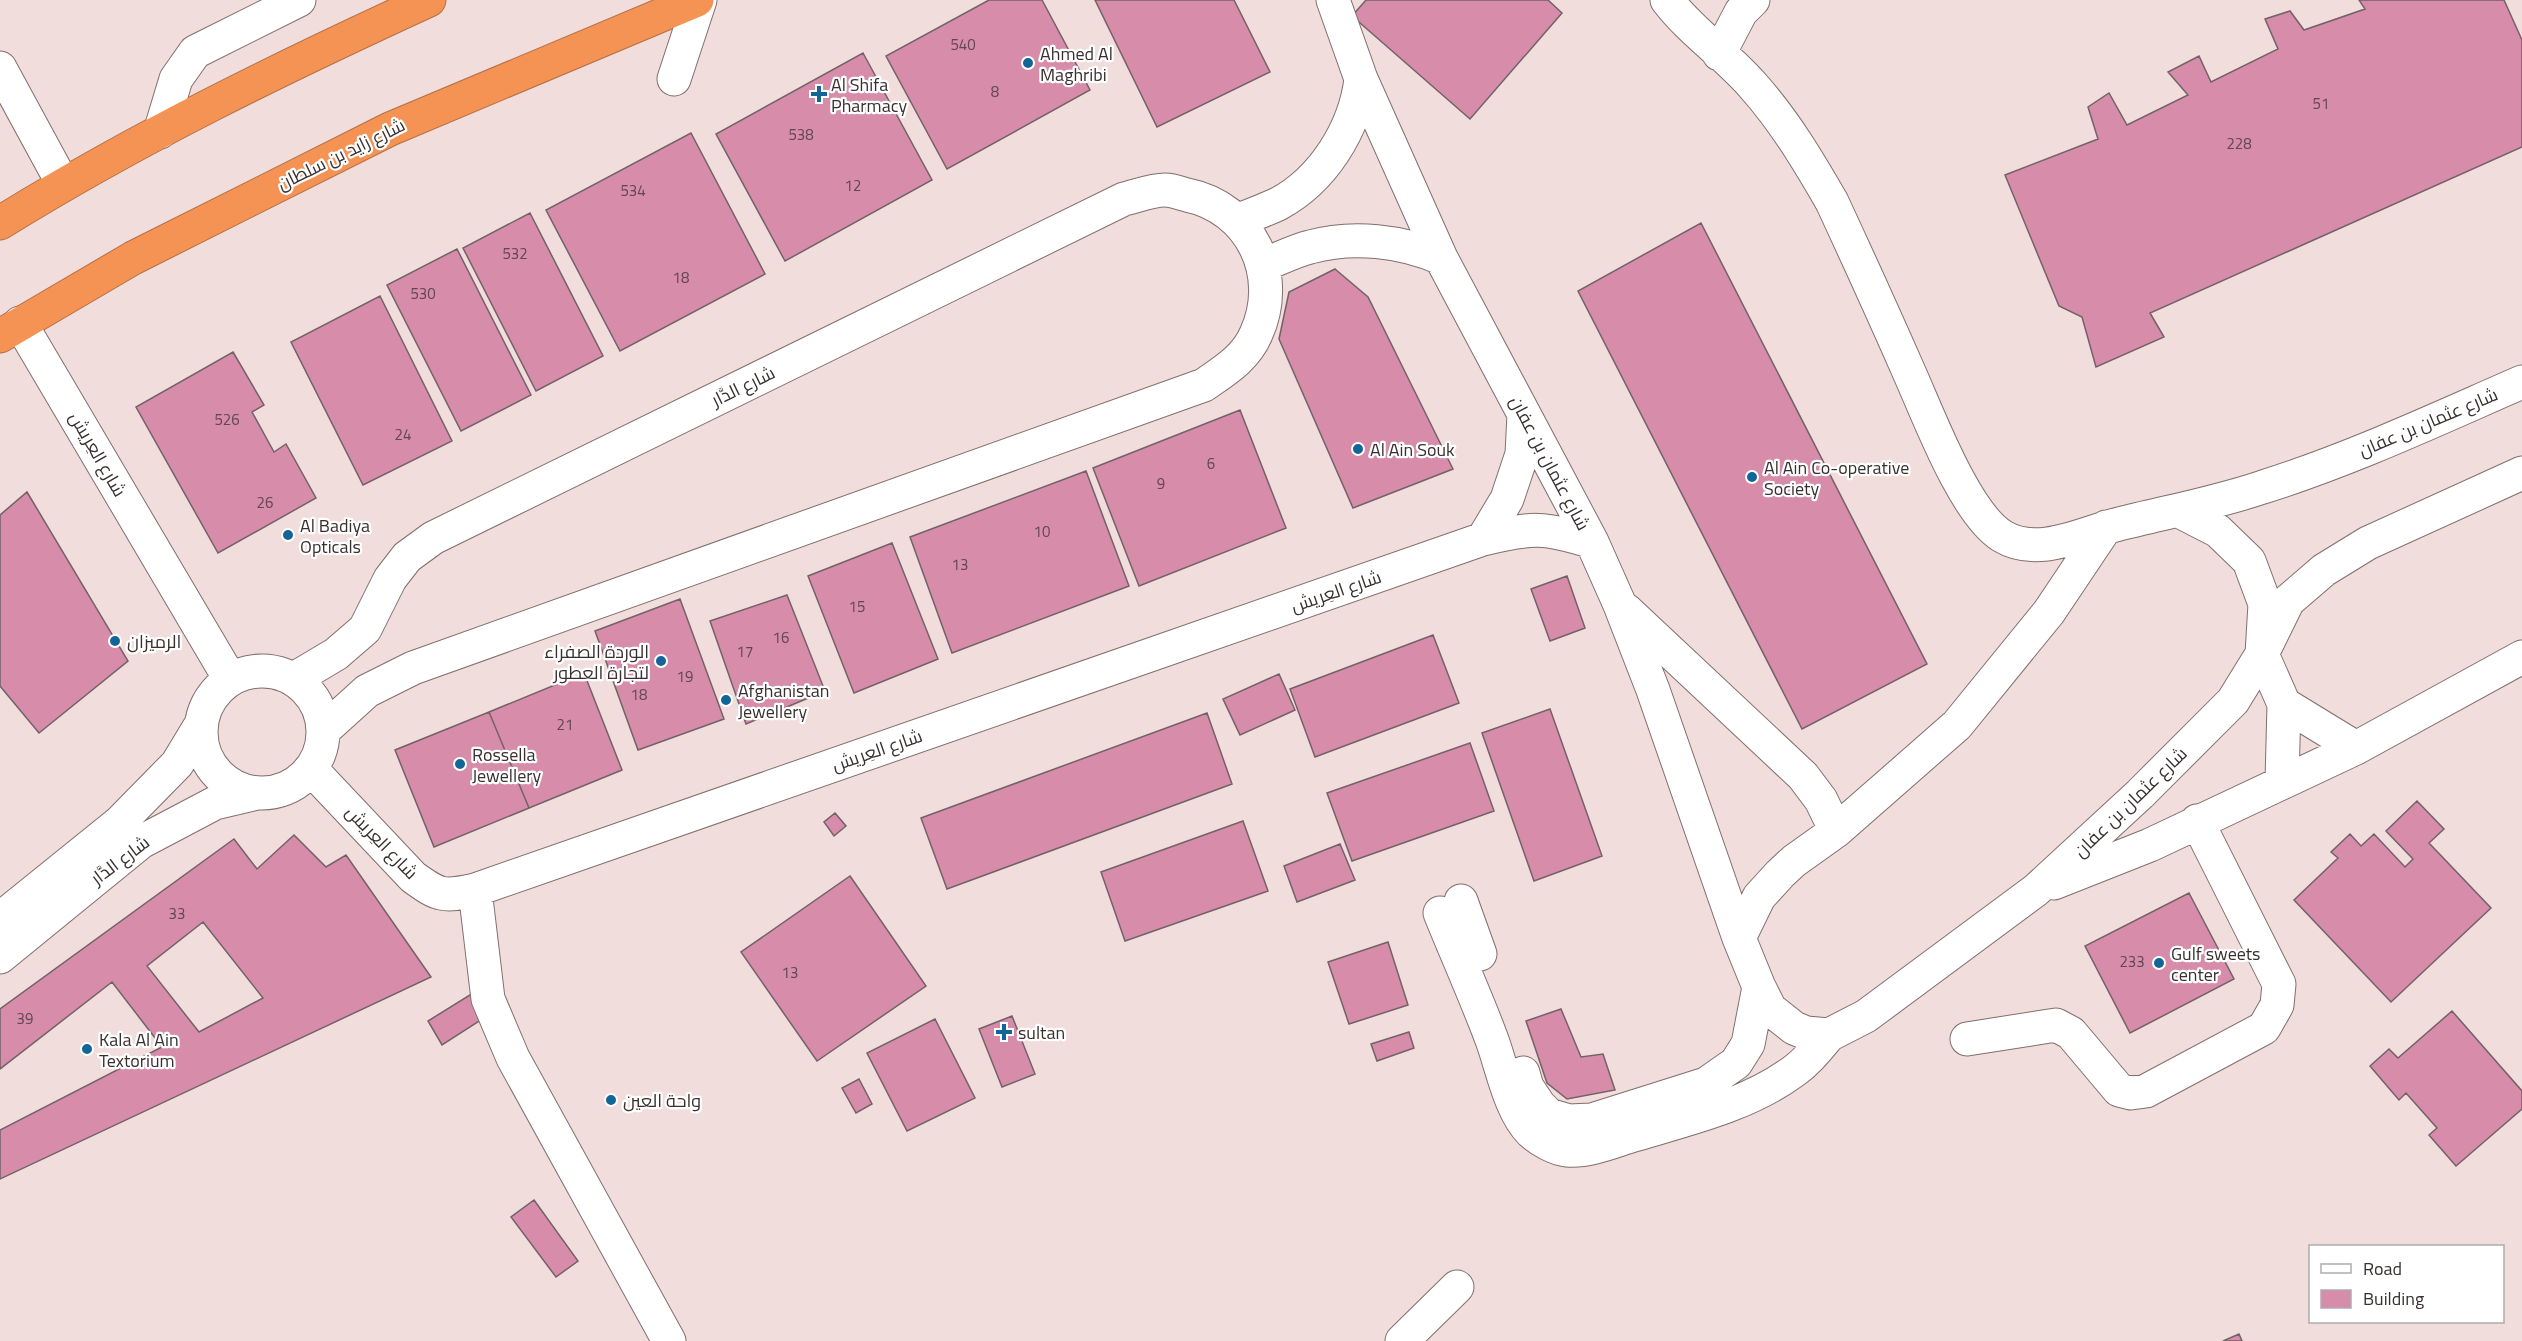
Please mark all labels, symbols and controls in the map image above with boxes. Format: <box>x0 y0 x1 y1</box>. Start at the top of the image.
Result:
house number: 540 <box>950 33 976 56</box>
place label: Ahmed Al Maghribi <box>1040 40 1113 88</box>
marker: Ahmed Al Maghribi <box>1021 56 1035 70</box>
place label: Al Shifa Pharmacy <box>831 71 907 119</box>
house number: 8 <box>991 80 999 103</box>
marker: Al Shifa Pharmacy <box>812 87 826 101</box>
house number: 51 <box>2313 92 2329 115</box>
street label: شارع زايد بن سلطان <box>272 111 410 197</box>
house number: 538 <box>788 123 814 146</box>
house number: 228 <box>2226 132 2252 155</box>
house number: 12 <box>845 174 861 197</box>
house number: 534 <box>620 179 646 202</box>
house number: 532 <box>502 242 528 265</box>
house number: 18 <box>673 266 689 289</box>
house number: 530 <box>410 282 436 305</box>
street label: شارع الدَّار <box>706 359 779 413</box>
street label: شارع عثمان بن عفان <box>2354 380 2502 464</box>
street label: شارع عثمان بن عفان <box>1503 391 1597 535</box>
street label: شارع العِريش <box>63 406 133 502</box>
house number: 526 <box>214 408 240 431</box>
house number: 24 <box>395 423 411 446</box>
place label: Al Ain Souk <box>1370 436 1455 463</box>
marker: Al Ain Souk <box>1351 442 1365 456</box>
house number: 6 <box>1207 452 1215 475</box>
place label: Al Ain Co-operative Society <box>1764 454 1909 502</box>
marker: Al Ain Co-operative Society <box>1745 470 1759 484</box>
house number: 9 <box>1157 472 1165 495</box>
house number: 26 <box>257 491 273 514</box>
place label: Al Badiya Opticals <box>300 512 370 560</box>
house number: 10 <box>1034 520 1050 543</box>
marker: Al Badiya Opticals <box>281 528 295 542</box>
house number: 13 <box>952 553 968 576</box>
street label: شارع العِريش <box>1287 563 1385 619</box>
house number: 15 <box>849 595 865 618</box>
house number: 16 <box>773 626 789 649</box>
place label: الرميزان <box>127 628 181 655</box>
marker: الرميزان <box>108 634 122 648</box>
place label: الوردة الصفراء لتجارة العطور <box>544 638 649 686</box>
house number: 17 <box>737 640 753 663</box>
marker: الوردة الصفراء لتجارة العطور <box>654 654 668 668</box>
house number: 19 <box>677 665 693 688</box>
place label: Afghanistan Jewellery <box>738 677 829 725</box>
house number: 18 <box>631 683 647 706</box>
marker: Afghanistan Jewellery <box>719 693 733 707</box>
house number: 21 <box>557 713 573 736</box>
street label: شارع العِريش <box>828 722 926 778</box>
place label: Rossella Jewellery <box>472 741 541 789</box>
street label: شارع عثمان بن عفان <box>2067 741 2193 863</box>
marker: Rossella Jewellery <box>453 757 467 771</box>
street label: شارع العِريش <box>340 799 424 885</box>
street label: شارع الدَّار <box>84 829 155 892</box>
house number: 33 <box>169 902 185 925</box>
place label: Gulf sweets center <box>2171 940 2260 988</box>
house number: 233 <box>2119 950 2145 973</box>
marker: Gulf sweets center <box>2152 956 2166 970</box>
house number: 13 <box>782 961 798 984</box>
house number: 39 <box>17 1007 33 1030</box>
place label: sultan <box>1018 1019 1065 1046</box>
marker: sultan <box>995 1023 1013 1041</box>
place label: Kala Al Ain Textorium <box>99 1026 179 1074</box>
marker: Kala Al Ain Textorium <box>80 1042 94 1056</box>
place label: واحة العين <box>623 1087 701 1114</box>
marker: واحة العين <box>604 1093 618 1107</box>
legend <box>2309 1245 2504 1323</box>
text: Road <box>2363 1255 2402 1282</box>
text: Building <box>2363 1285 2424 1312</box>

